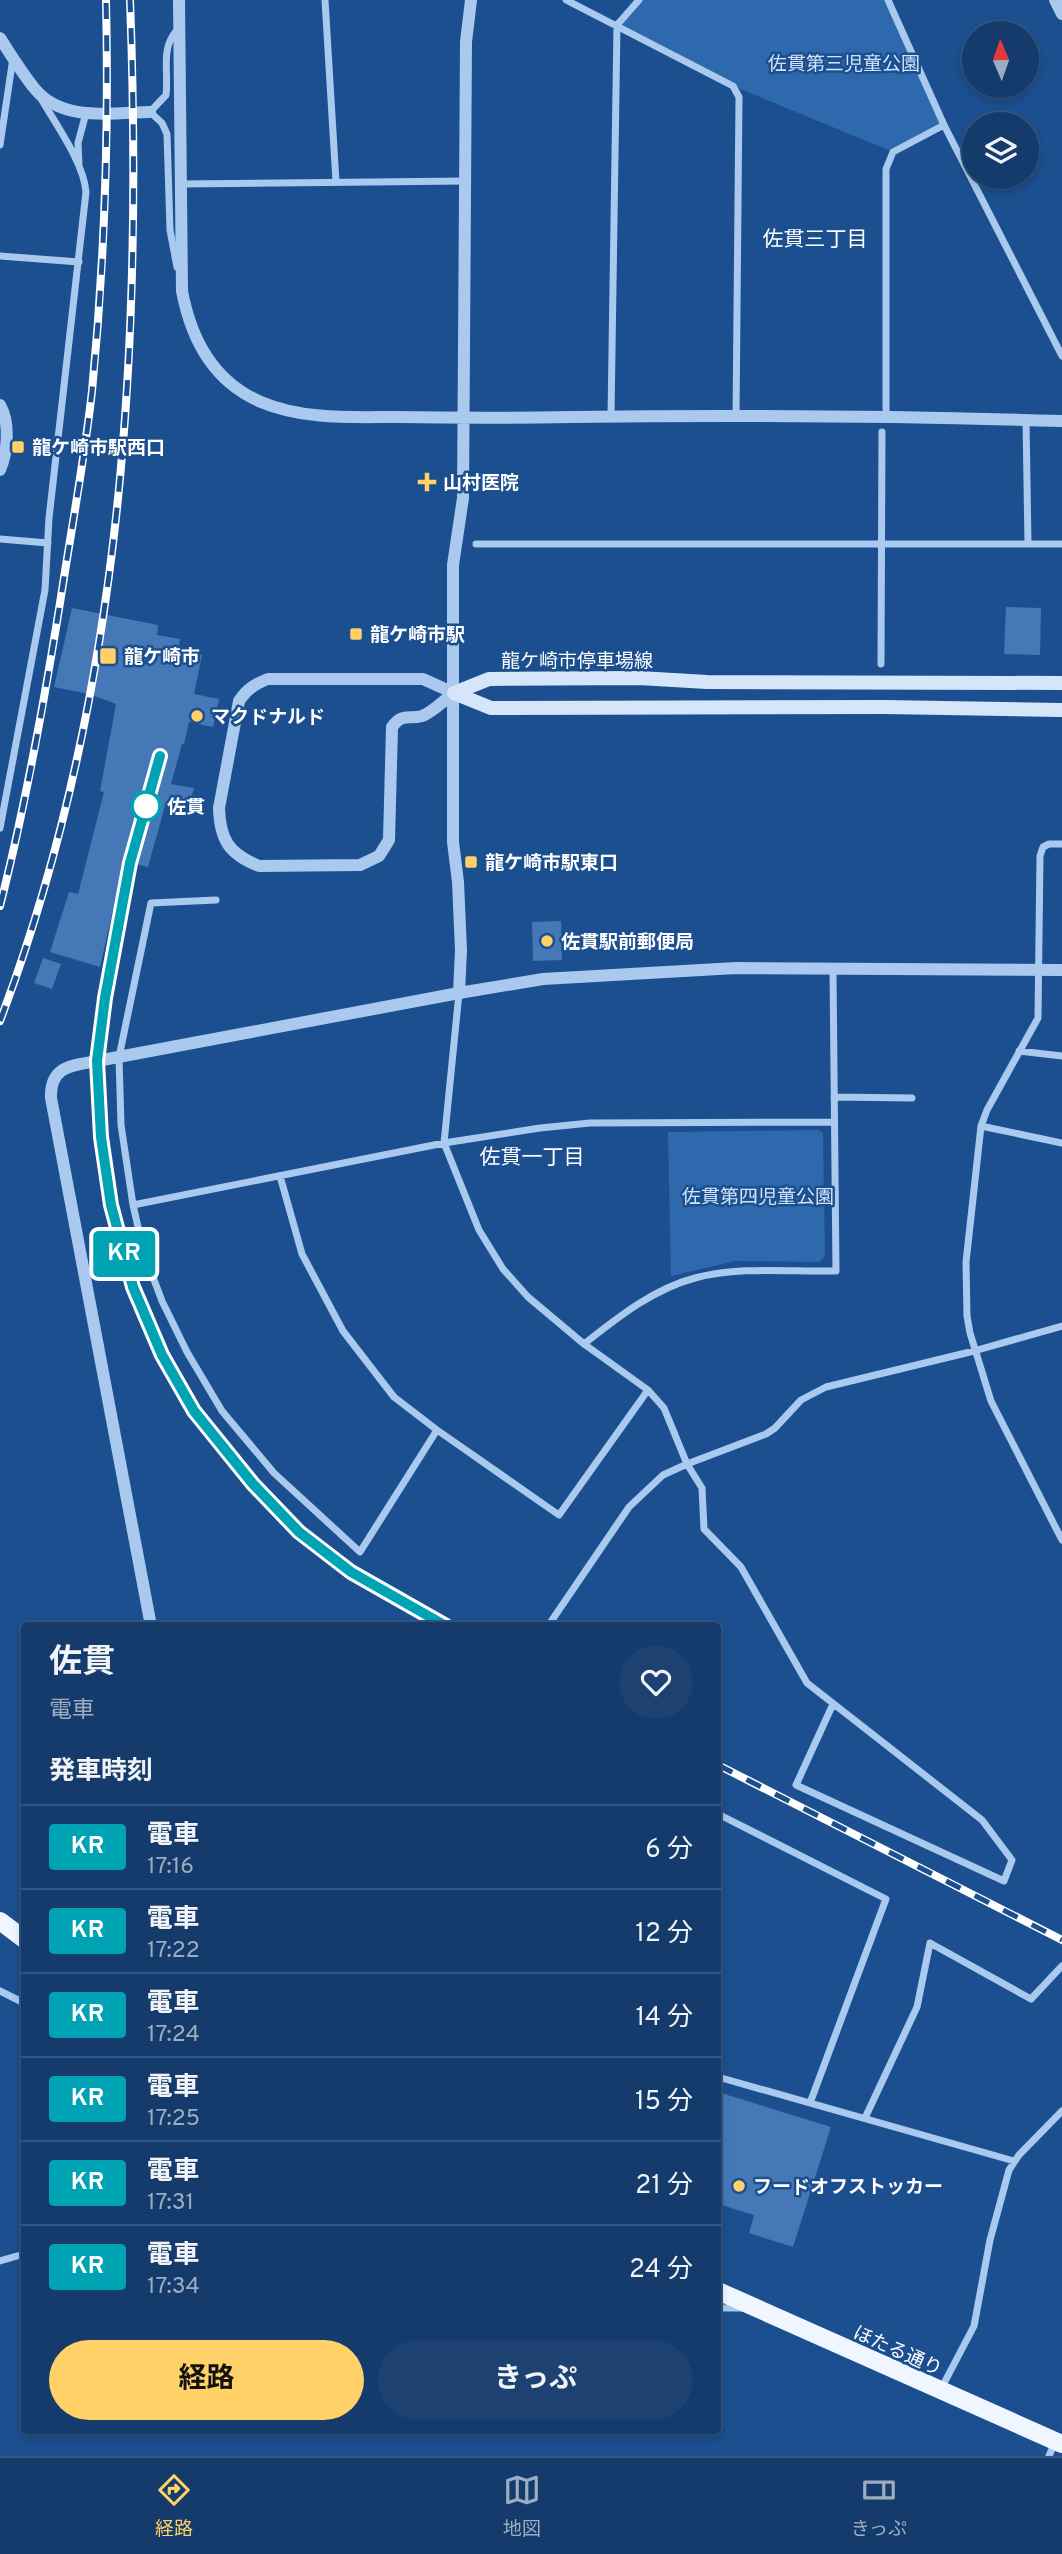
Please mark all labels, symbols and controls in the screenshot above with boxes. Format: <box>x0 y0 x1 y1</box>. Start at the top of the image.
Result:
north arrow <box>962 21 1040 98</box>
map controls <box>962 21 1039 189</box>
park label: 佐貫第三児童公園 <box>768 53 920 77</box>
button: layers <box>962 112 1039 189</box>
district label: 佐貫三丁目 <box>763 227 868 254</box>
place label: 龍ケ崎市駅西口 <box>32 437 165 461</box>
marker: 龍ケ崎市駅西口 <box>10 439 26 455</box>
marker: 山村医院 <box>417 472 437 492</box>
place label: 山村医院 <box>443 472 519 496</box>
place label: 龍ケ崎市駅 <box>370 624 465 648</box>
marker: 龍ケ崎市駅 <box>348 626 364 642</box>
marker: 龍ケ崎市 <box>98 646 118 666</box>
place label: 龍ケ崎市 <box>124 646 200 670</box>
street label: 龍ケ崎市停車場線 <box>501 650 653 674</box>
place label: マクドナルド <box>211 706 325 730</box>
marker: マクドナルド <box>189 708 205 724</box>
marker: 佐貫 <box>131 791 161 821</box>
place label: 佐貫 <box>167 796 205 820</box>
place label: 龍ケ崎市駅東口 <box>485 852 618 876</box>
marker: 龍ケ崎市駅東口 <box>463 854 479 870</box>
place label: 佐貫駅前郵便局 <box>561 931 694 955</box>
marker: 佐貫駅前郵便局 <box>539 933 555 949</box>
district label: 佐貫一丁目 <box>480 1145 585 1172</box>
park label: 佐貫第四児童公園 <box>682 1186 834 1210</box>
line badge: KR <box>92 1231 156 1277</box>
text: KR <box>107 1239 141 1269</box>
text: 佐貫 <box>49 1643 115 1685</box>
button: heart <box>619 1645 693 1719</box>
text: 電車 <box>49 1697 95 1726</box>
text: 発車時刻 <box>49 1756 153 1789</box>
text: 電車 <box>147 1820 199 1853</box>
text: KR <box>71 1832 104 1862</box>
text: 6 分 <box>645 1834 693 1867</box>
text: 17:16 <box>147 1853 194 1882</box>
text: 電車 <box>147 1904 199 1937</box>
text: KR <box>71 1916 104 1946</box>
text: 12 分 <box>635 1918 693 1951</box>
text: 17:22 <box>147 1937 200 1966</box>
text: 電車 <box>147 1988 199 2021</box>
text: KR <box>71 2000 104 2030</box>
text: 14 分 <box>636 2002 693 2035</box>
text: 17:24 <box>147 2021 200 2050</box>
text: 電車 <box>147 2072 199 2105</box>
text: KR <box>71 2084 104 2114</box>
text: 15 分 <box>635 2086 693 2119</box>
text: 17:25 <box>147 2105 200 2134</box>
text: 電車 <box>147 2156 199 2189</box>
text: KR <box>71 2168 104 2198</box>
text: 21 分 <box>635 2170 693 2203</box>
place label: フードオフストッカー <box>753 2176 943 2200</box>
marker: フードオフストッカー <box>731 2178 747 2194</box>
text: 17:31 <box>147 2189 194 2218</box>
text: 電車 <box>147 2240 199 2273</box>
text: KR <box>71 2252 104 2282</box>
text: 24 分 <box>629 2254 693 2287</box>
text: 17:34 <box>147 2273 200 2302</box>
street label: ほたる通り <box>849 2322 945 2382</box>
button: 経路 <box>49 2340 364 2420</box>
button: きっぷ <box>378 2340 693 2420</box>
tab: 経路 <box>155 2471 193 2542</box>
tab: 地図 <box>503 2471 541 2542</box>
tab: きっぷ <box>851 2471 907 2542</box>

